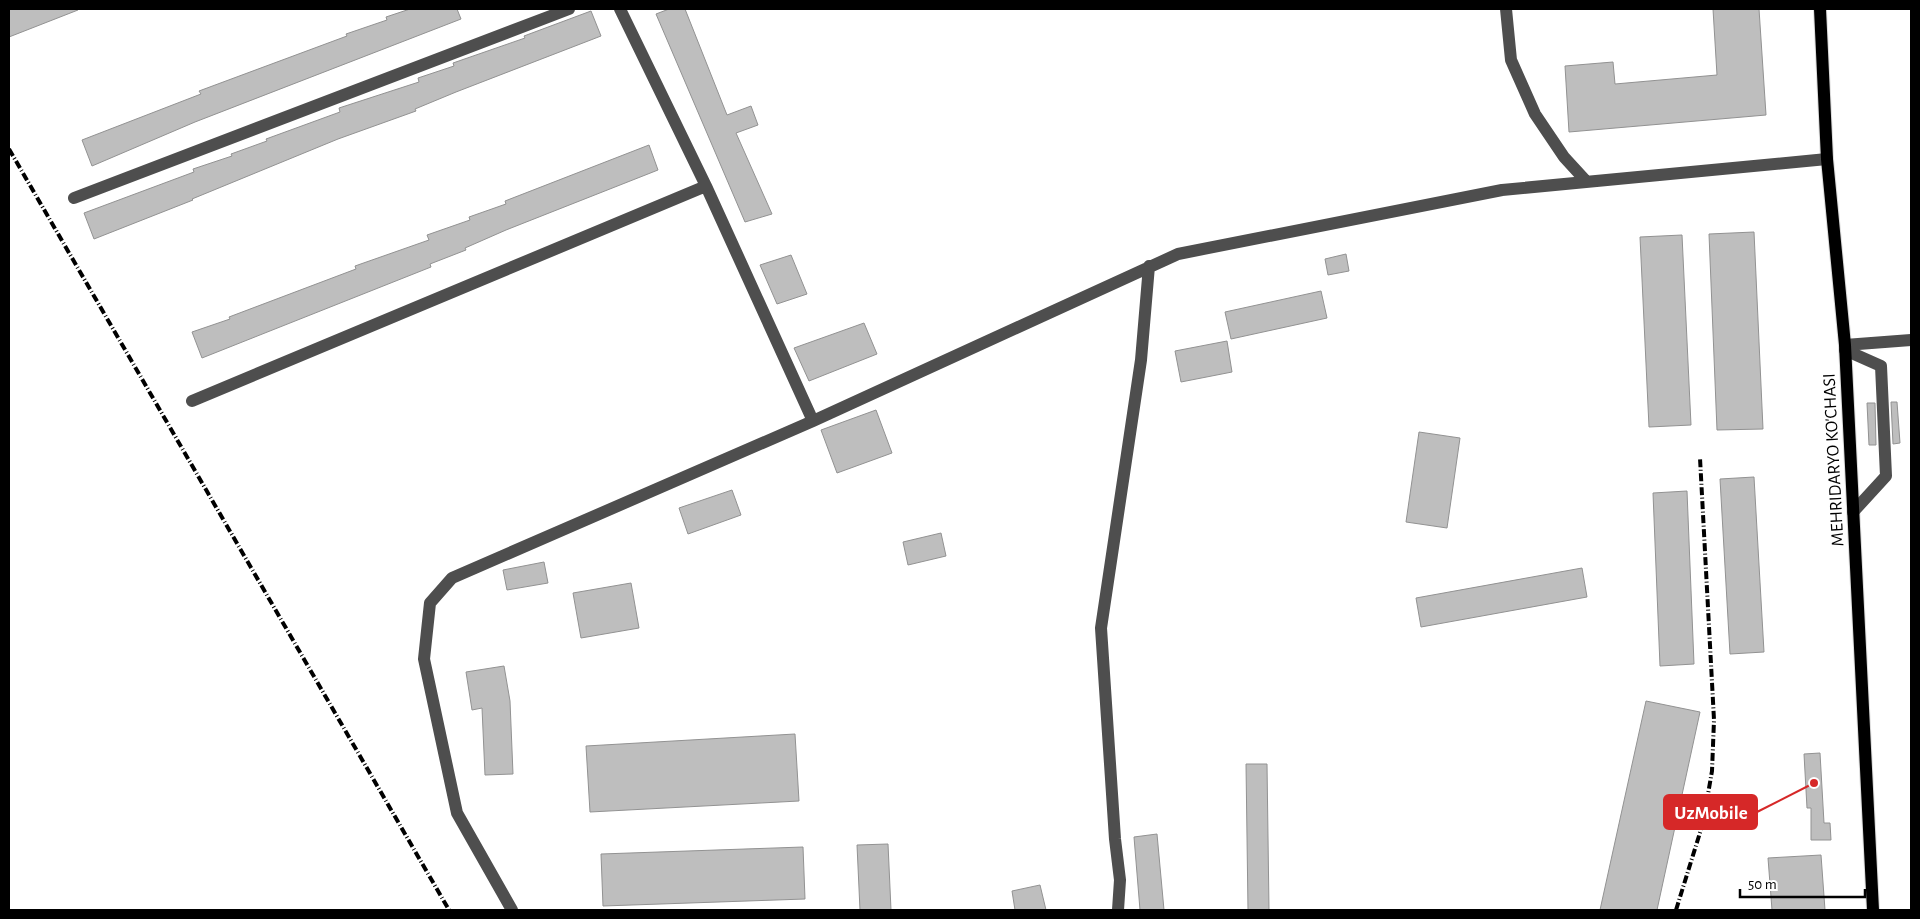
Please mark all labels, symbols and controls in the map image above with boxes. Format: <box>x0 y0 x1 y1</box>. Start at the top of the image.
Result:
street label: МEHRIDARYO KO'CHASI <box>1820 373 1848 547</box>
callout: UzMobile <box>1664 795 1757 829</box>
text: UzMobile <box>1674 804 1748 823</box>
scale bar <box>1740 866 1865 898</box>
text: 50 m <box>1748 877 1777 892</box>

